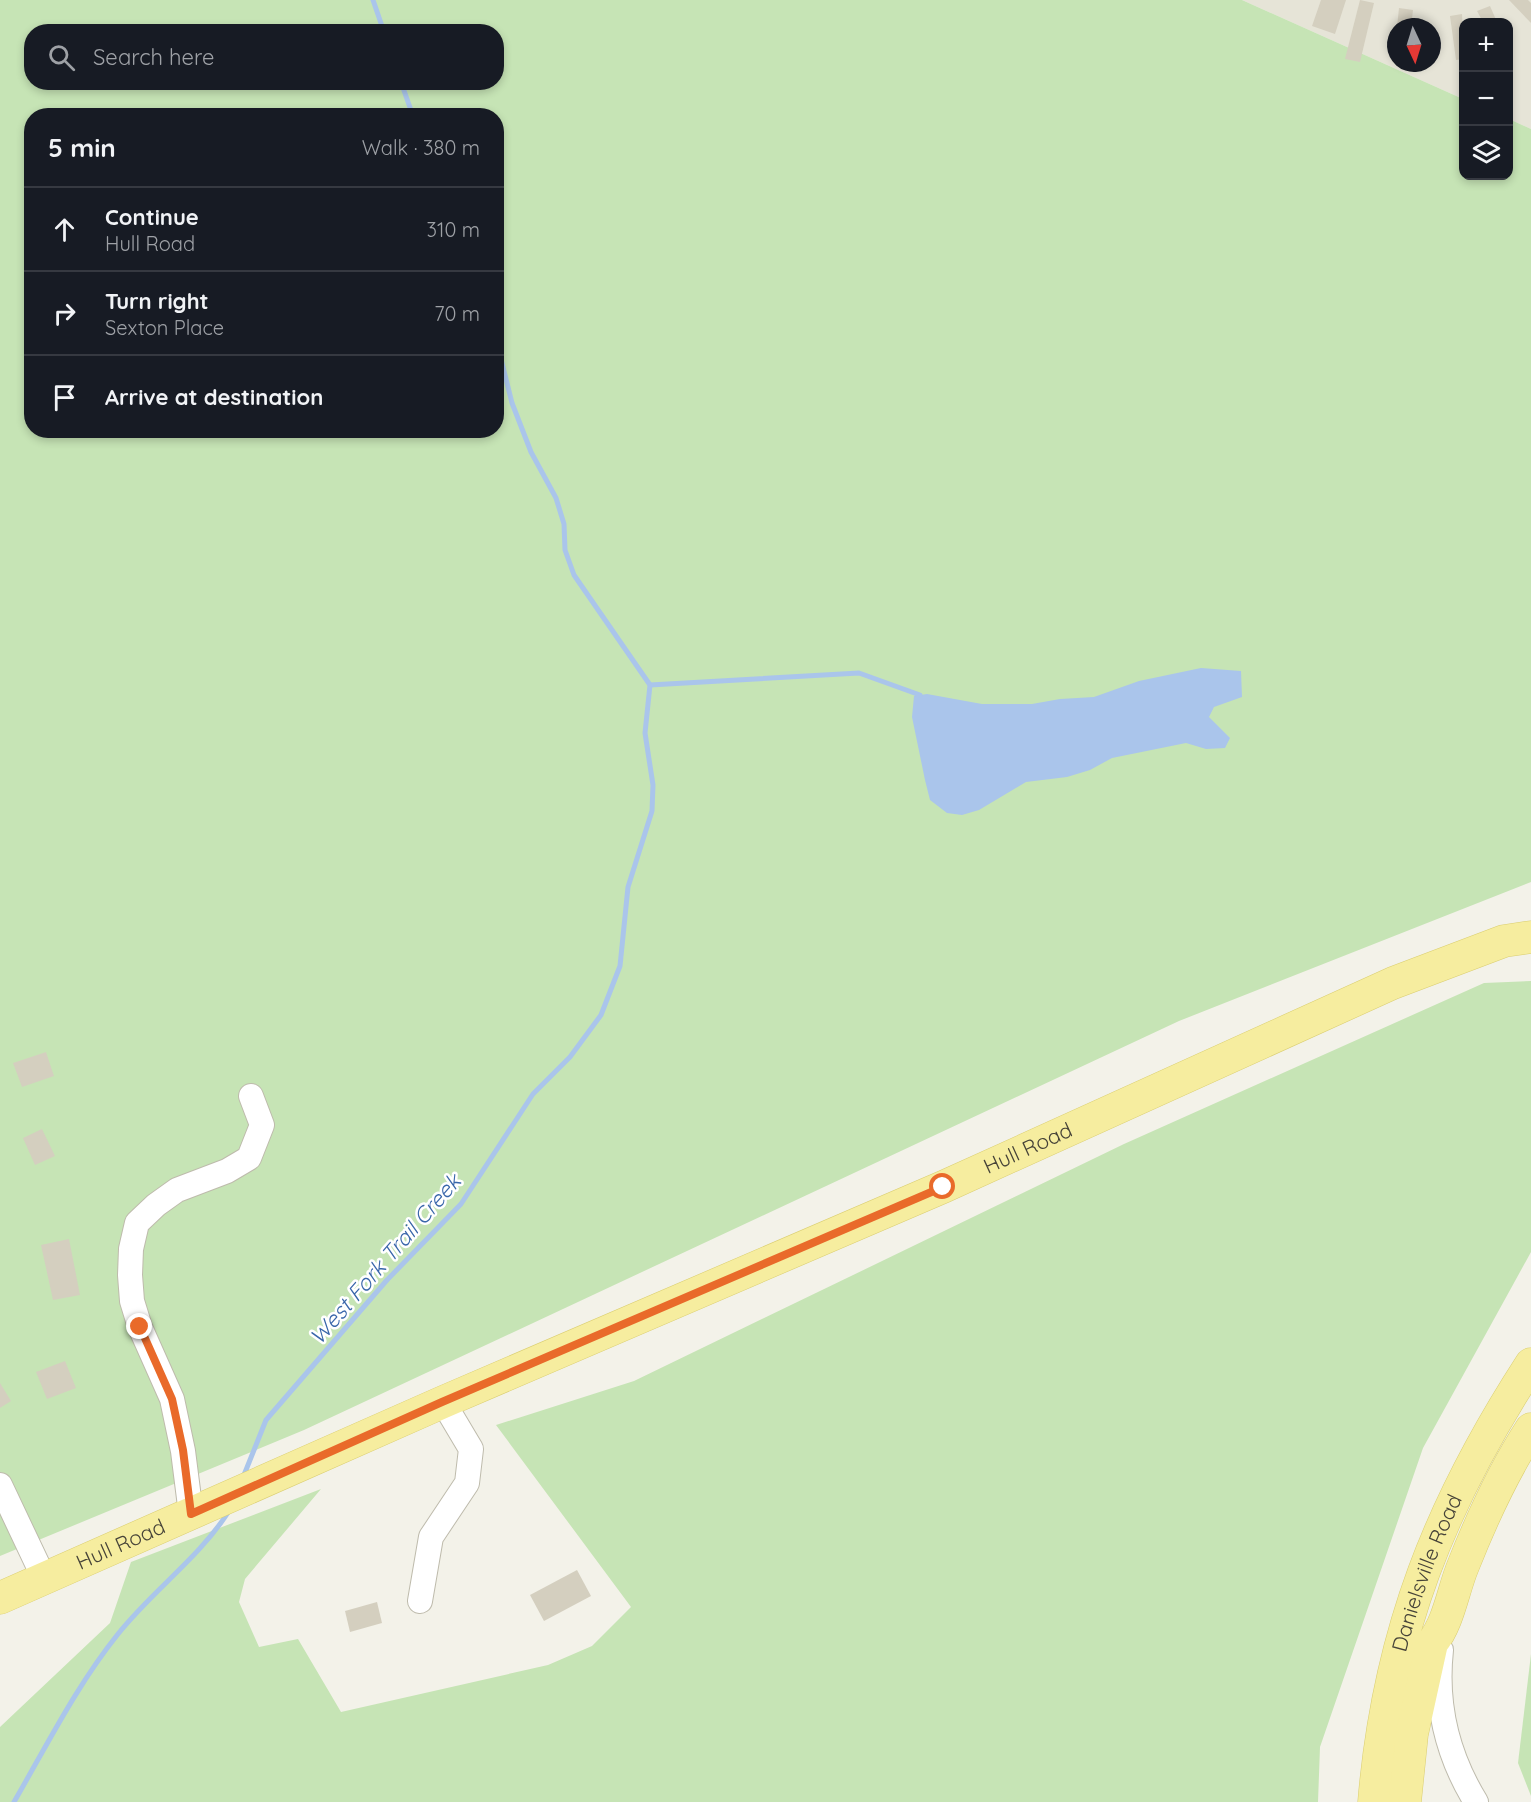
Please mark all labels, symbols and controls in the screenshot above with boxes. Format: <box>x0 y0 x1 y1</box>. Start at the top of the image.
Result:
north arrow <box>1387 18 1441 72</box>
map controls <box>1459 18 1513 180</box>
button: + <box>1459 18 1513 72</box>
search box <box>24 24 504 90</box>
icon: search <box>45 41 78 74</box>
text: Search here <box>93 43 214 71</box>
button: − <box>1459 72 1513 126</box>
button: layers <box>1459 126 1513 180</box>
text: 5 min <box>48 131 116 164</box>
text: Walk · 380 m <box>362 135 480 160</box>
text: Continue <box>105 203 199 231</box>
icon: ahead <box>48 213 81 246</box>
text: 310 m <box>427 217 480 242</box>
text: Hull Road <box>105 231 195 256</box>
text: Turn right <box>105 287 209 315</box>
icon: right <box>48 297 81 330</box>
text: 70 m <box>434 301 480 326</box>
text: Sexton Place <box>105 315 224 340</box>
icon: arrive <box>48 381 81 414</box>
text: Arrive at destination <box>105 383 323 411</box>
street label: Hull Road <box>979 1116 1076 1179</box>
water label: West Fork Trail Creek <box>303 1166 468 1350</box>
route start <box>929 1173 955 1199</box>
route end <box>126 1313 152 1339</box>
street label: Danielsville Road <box>1386 1490 1467 1654</box>
street label: Hull Road <box>72 1513 169 1575</box>

